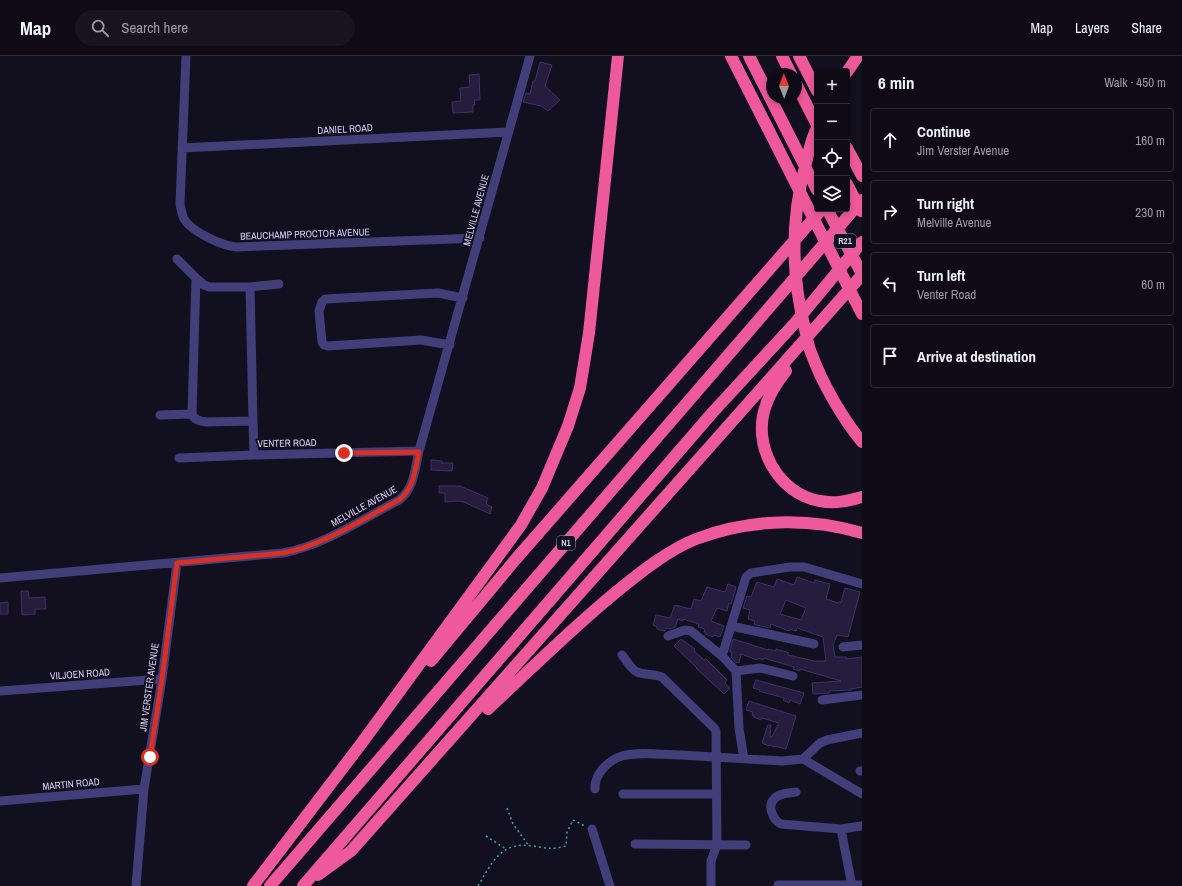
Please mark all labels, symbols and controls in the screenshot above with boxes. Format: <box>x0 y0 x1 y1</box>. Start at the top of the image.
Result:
search box <box>75 10 355 46</box>
text: Map <box>20 15 51 41</box>
icon: search <box>89 17 111 39</box>
text: Search here <box>121 17 188 38</box>
text: Map <box>1031 19 1053 37</box>
text: Layers <box>1075 19 1109 37</box>
text: Share <box>1131 19 1162 37</box>
north arrow <box>766 68 802 104</box>
map controls <box>814 68 850 212</box>
button: + <box>814 68 850 104</box>
text: 6 min <box>878 71 914 94</box>
text: Walk · 450 m <box>1104 74 1166 91</box>
button: − <box>814 104 850 140</box>
street label: DANIEL ROAD <box>317 121 373 137</box>
text: Continue <box>917 121 970 142</box>
icon: ahead <box>879 129 901 151</box>
text: 160 m <box>1135 132 1165 149</box>
button: locate <box>814 140 850 176</box>
text: Jim Verster Avenue <box>917 142 1009 159</box>
street label: MELVILLE AVENUE <box>460 173 492 247</box>
button: layers <box>814 176 850 212</box>
text: Turn right <box>917 193 974 214</box>
icon: right <box>879 201 901 223</box>
text: 230 m <box>1135 204 1165 221</box>
text: Melville Avenue <box>917 214 991 231</box>
street label: BEAUCHAMP PROCTOR AVENUE <box>240 225 370 243</box>
road number: R21 <box>834 234 856 248</box>
text: Turn left <box>917 265 965 286</box>
icon: left <box>879 273 901 295</box>
text: 60 m <box>1141 276 1165 293</box>
text: Venter Road <box>917 286 976 303</box>
icon: arrive <box>879 345 901 367</box>
text: Arrive at destination <box>917 346 1036 367</box>
street label: VENTER ROAD <box>257 436 317 450</box>
route end <box>335 444 353 462</box>
street label: MELVILLE AVENUE <box>329 482 399 530</box>
road number: N1 <box>557 536 575 550</box>
street label: JIM VERSTER AVENUE <box>136 642 162 732</box>
street label: VILJOEN ROAD <box>50 665 111 683</box>
route start <box>141 748 159 766</box>
street label: MARTIN ROAD <box>42 775 100 793</box>

